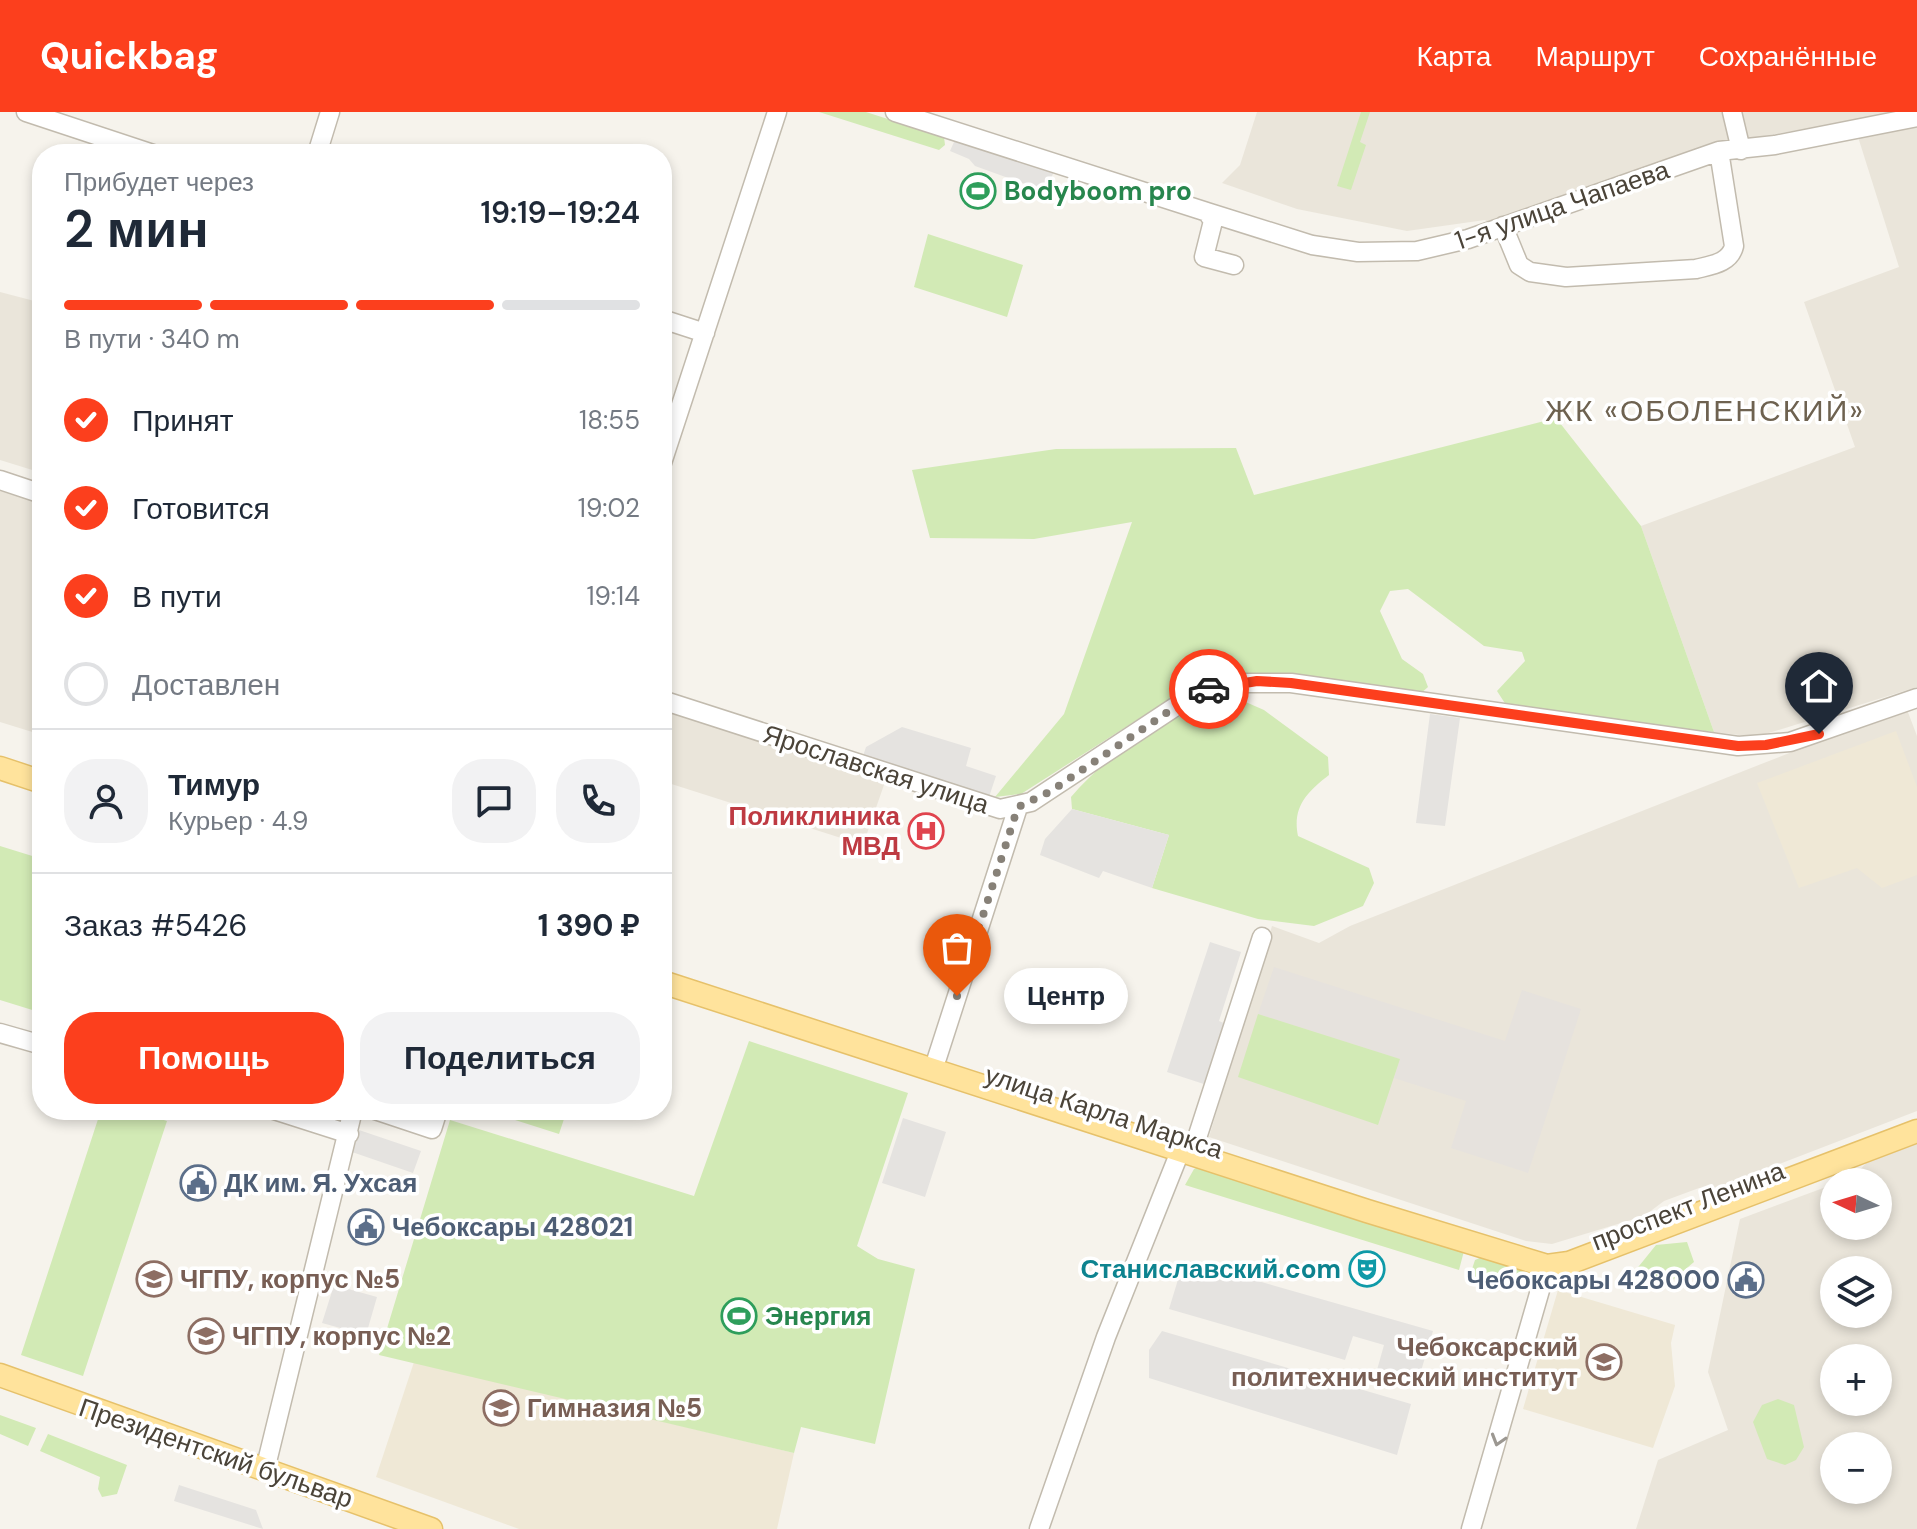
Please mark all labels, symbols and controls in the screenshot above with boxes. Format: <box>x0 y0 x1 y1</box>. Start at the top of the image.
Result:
text: Quickbag <box>40 31 218 81</box>
text: Карта <box>1416 38 1491 75</box>
text: Маршрут <box>1535 38 1655 75</box>
text: Сохранённые <box>1699 38 1877 75</box>
street label: 1-я улица Чапаева <box>1450 152 1674 258</box>
text: Прибудет через <box>64 165 254 199</box>
sports icon: Bodyboom pro <box>959 172 997 210</box>
place label: Bodyboom pro <box>1004 174 1192 208</box>
text: 19:19–19:24 <box>481 193 640 232</box>
text: 2 мин <box>64 195 209 263</box>
text: В пути · 340 m <box>64 322 240 356</box>
district label: ЖК «ОБОЛЕНСКИЙ» <box>1545 391 1865 430</box>
icon: check <box>64 398 108 442</box>
text: Принят <box>132 401 234 440</box>
text: 18:55 <box>579 403 640 437</box>
icon: check <box>64 486 108 530</box>
text: Готовится <box>132 489 270 528</box>
text: 19:02 <box>578 491 640 525</box>
icon: check <box>64 574 108 618</box>
text: В пути <box>132 577 222 616</box>
text: 19:14 <box>586 579 640 613</box>
courier <box>1169 649 1249 729</box>
pin <box>1785 652 1853 734</box>
icon: home <box>1797 664 1841 708</box>
text: Доставлен <box>132 665 280 704</box>
icon: car <box>1187 667 1231 711</box>
street label: Ярославская улица <box>759 716 994 822</box>
button: person <box>64 759 148 843</box>
button: chat <box>452 759 536 843</box>
button: phone <box>556 759 640 843</box>
text: Тимур <box>168 765 260 804</box>
place label: Поликлиника МВД <box>729 799 901 863</box>
text: Курьер · 4.9 <box>168 804 308 838</box>
hospital icon: Поликлиника МВД <box>907 812 945 850</box>
text: Заказ #5426 <box>64 906 247 945</box>
text: 1 390 ₽ <box>538 906 640 945</box>
pin <box>923 914 991 996</box>
icon: bag <box>935 926 979 970</box>
callout: Центр <box>1005 968 1129 1024</box>
text: Центр <box>1027 979 1105 1013</box>
button: Помощь <box>64 1012 344 1104</box>
button: Поделиться <box>360 1012 640 1104</box>
street label: улица Карла Маркса <box>981 1057 1228 1167</box>
street label: проспект Ленина <box>1587 1153 1790 1258</box>
public building icon: ДК им. Я. Ухсая <box>179 1164 217 1202</box>
place label: ДК им. Я. Ухсая <box>224 1166 417 1200</box>
north arrow <box>1820 1168 1892 1240</box>
map controls <box>1820 1168 1892 1504</box>
public building icon: Чебоксары 428021 <box>347 1208 385 1246</box>
place label: Чебоксары 428021 <box>392 1210 633 1244</box>
theatre icon: Станиславский.com <box>1348 1250 1386 1288</box>
place label: Станиславский.com <box>1080 1252 1341 1286</box>
button: layers <box>1820 1256 1892 1328</box>
school or university icon: ЧГПУ, корпус №5 <box>135 1260 173 1298</box>
public building icon: Чебоксары 428000 <box>1727 1261 1765 1299</box>
place label: ЧГПУ, корпус №5 <box>180 1262 400 1296</box>
place label: Чебоксары 428000 <box>1466 1263 1720 1297</box>
sports icon: Энергия <box>720 1297 758 1335</box>
place label: Энергия <box>765 1299 872 1333</box>
school or university icon: ЧГПУ, корпус №2 <box>187 1317 225 1355</box>
place label: ЧГПУ, корпус №2 <box>232 1319 451 1353</box>
place label: Чебоксарский политехнический институт <box>1231 1330 1578 1394</box>
school or university icon: Чебоксарский политехнический институт <box>1585 1343 1623 1381</box>
button: + <box>1820 1344 1892 1416</box>
school or university icon: Гимназия №5 <box>482 1389 520 1427</box>
street label: Президентский бульвар <box>75 1390 357 1516</box>
place label: Гимназия №5 <box>527 1391 702 1425</box>
button: − <box>1820 1432 1892 1504</box>
one-way arrow <box>1491 1433 1507 1446</box>

